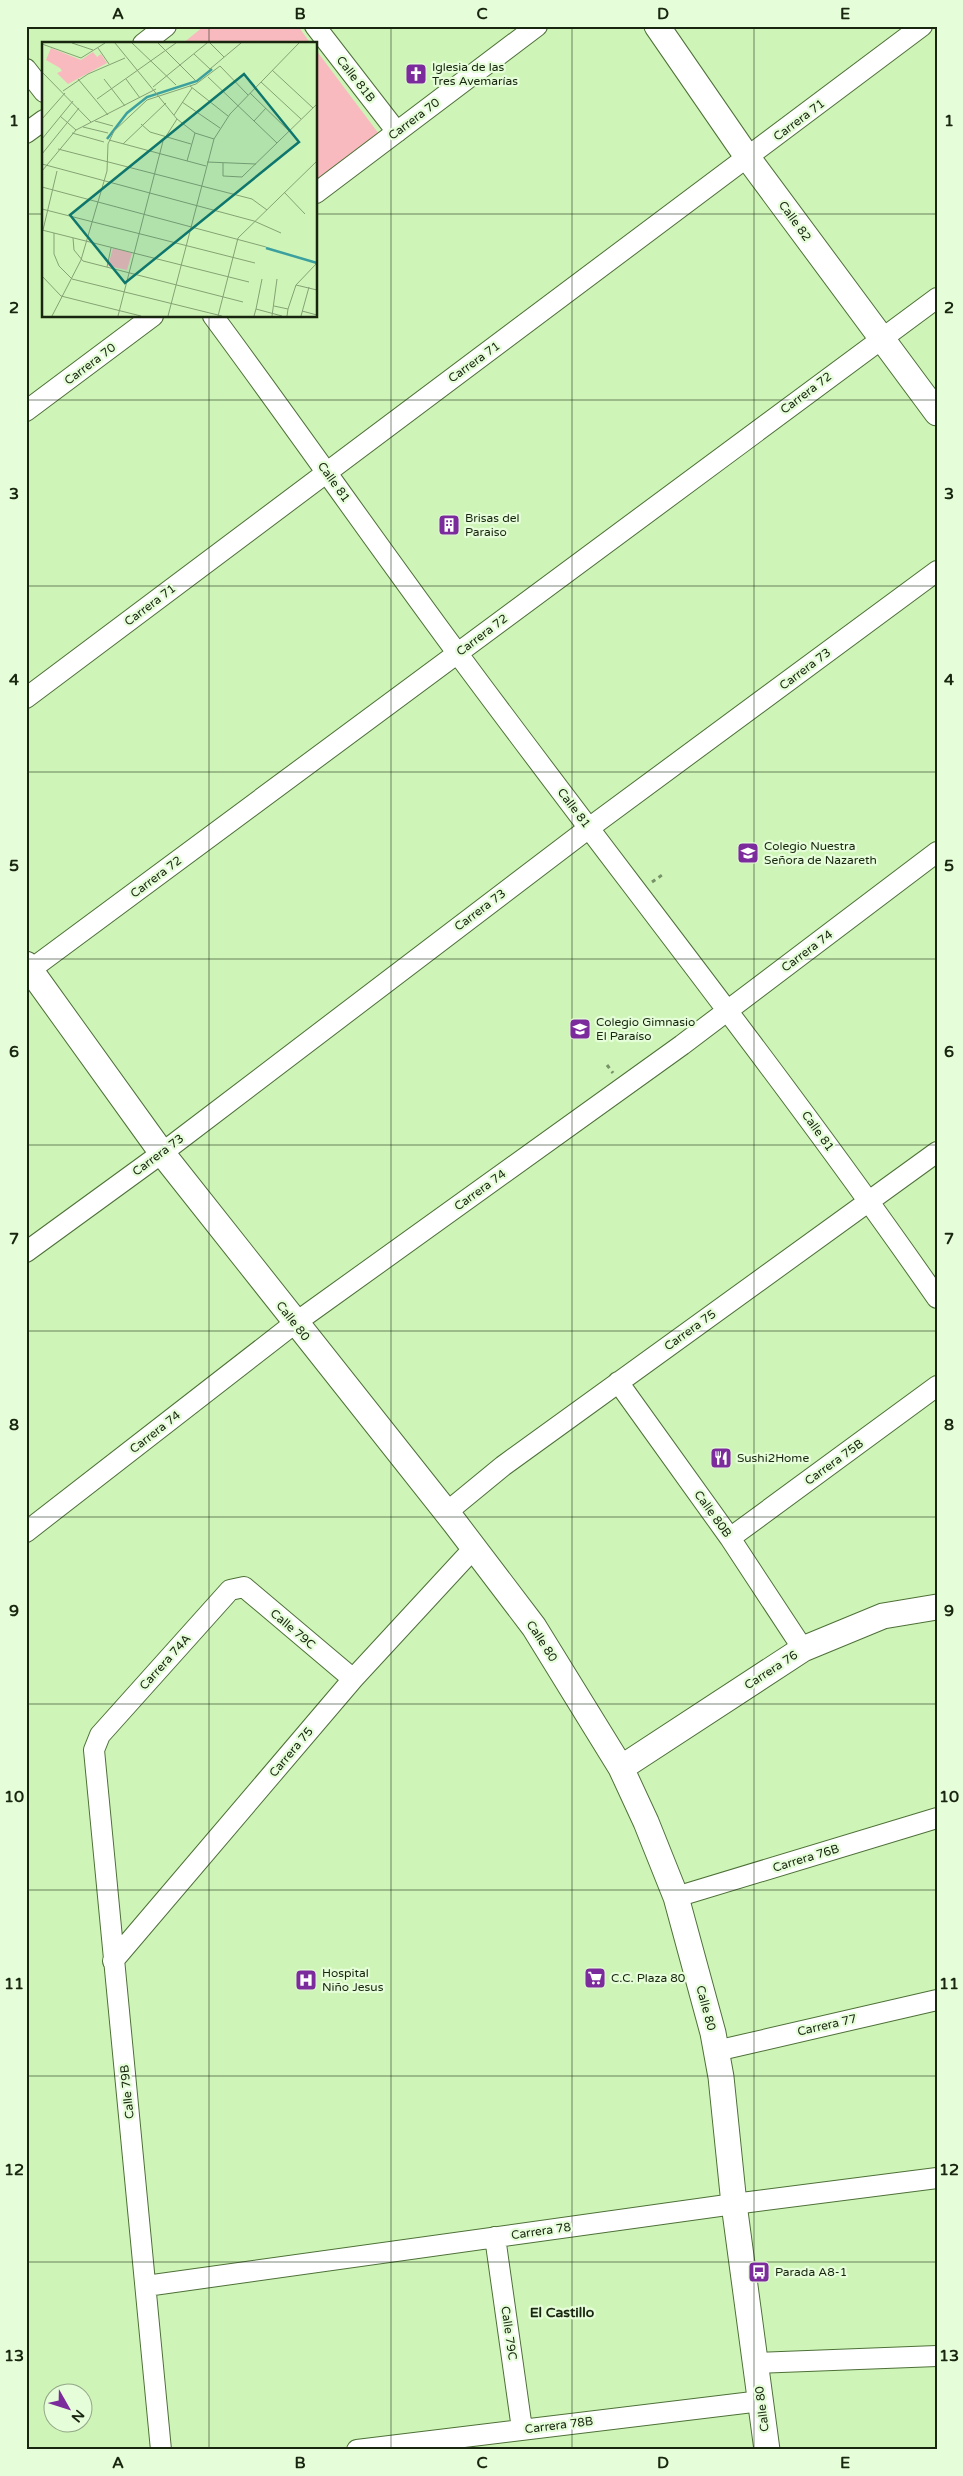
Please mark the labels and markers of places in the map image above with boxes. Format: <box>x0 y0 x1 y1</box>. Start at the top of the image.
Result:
place label: Iglesia de las Tres Avemarías <box>432 60 518 88</box>
church icon: Iglesia de las Tres Avemarías <box>404 62 428 86</box>
place label: Brisas del Paraiso <box>465 511 520 539</box>
building icon: Brisas del Paraiso <box>437 513 461 537</box>
place label: Colegio Nuestra Señora de Nazareth <box>764 839 877 867</box>
school or university icon: Colegio Nuestra Señora de Nazareth <box>736 841 760 865</box>
place label: Colegio Gimnasio El Paraíso <box>596 1015 695 1043</box>
school or university icon: Colegio Gimnasio El Paraíso <box>568 1017 592 1041</box>
restaurant icon: Sushi2Home <box>709 1446 733 1470</box>
place label: Sushi2Home <box>737 1451 809 1465</box>
place label: Hospital Niño Jesus <box>322 1966 384 1994</box>
supermarket icon: C.C. Plaza 80 <box>583 1966 607 1990</box>
hospital icon: Hospital Niño Jesus <box>294 1968 318 1992</box>
place label: C.C. Plaza 80 <box>611 1971 686 1985</box>
bus stop icon: Parada A8-1 <box>747 2260 771 2284</box>
place label: Parada A8-1 <box>775 2265 847 2279</box>

